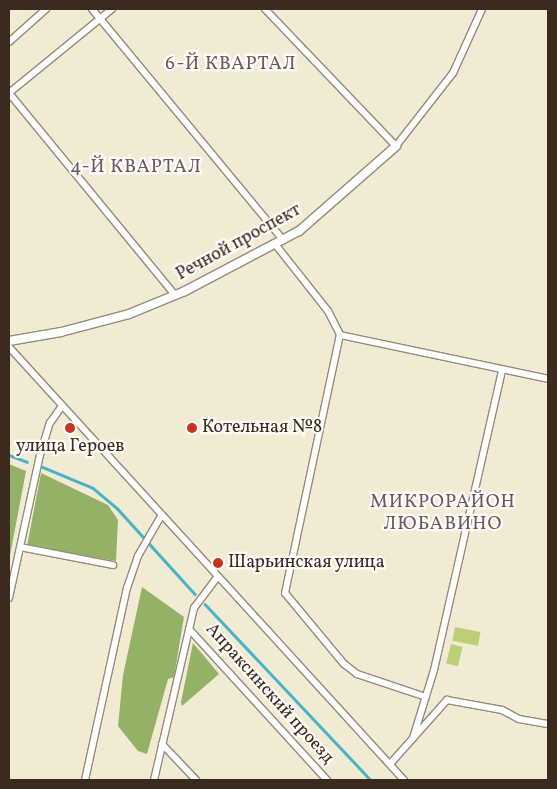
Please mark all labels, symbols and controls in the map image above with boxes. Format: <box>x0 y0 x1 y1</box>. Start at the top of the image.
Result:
district label: 6-Й КВАРТАЛ <box>164 54 298 76</box>
district label: 4-Й КВАРТАЛ <box>69 157 203 179</box>
street label: Речной проспект <box>173 200 305 286</box>
place label: Котельная №8 <box>202 417 322 439</box>
marker: улица Героев <box>64 422 76 434</box>
marker: Котельная №8 <box>186 422 198 434</box>
place label: улица Героев <box>16 436 124 458</box>
district label: МИКРОРАЙОН ЛЮБАВИНО <box>369 492 517 536</box>
place label: Шарьинская улица <box>228 552 385 574</box>
marker: Шарьинская улица <box>212 557 224 569</box>
street label: Апраксинский проезд <box>200 619 338 769</box>

